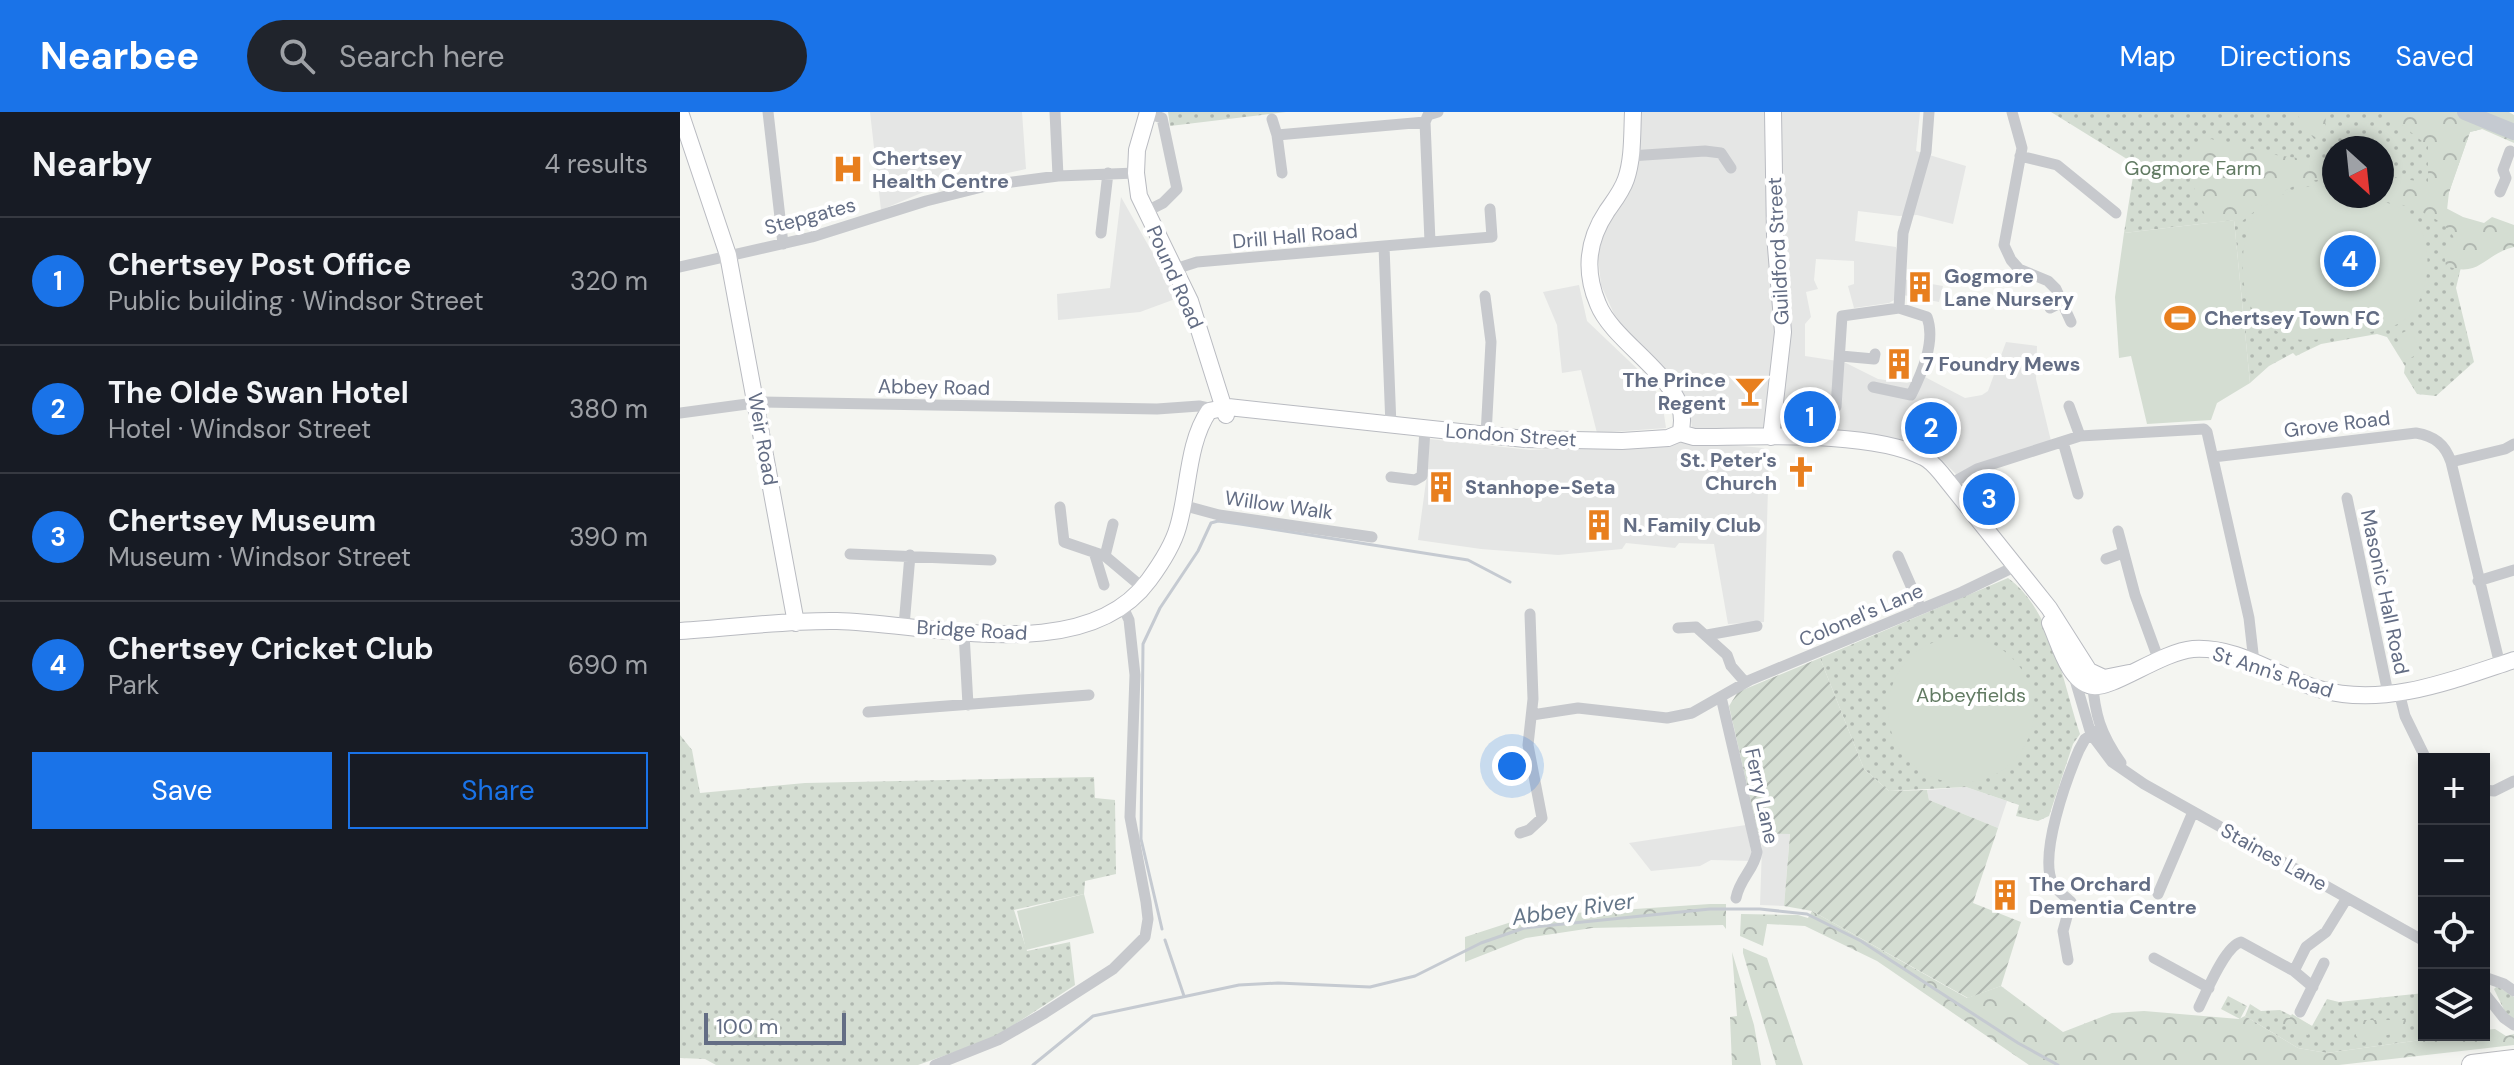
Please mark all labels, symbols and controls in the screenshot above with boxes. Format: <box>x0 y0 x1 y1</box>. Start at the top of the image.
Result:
search box <box>247 20 807 92</box>
text: Nearbee <box>40 31 199 81</box>
icon: search <box>275 34 319 78</box>
text: Search here <box>339 37 505 76</box>
text: Map <box>2119 38 2176 75</box>
text: Directions <box>2220 38 2352 75</box>
text: Saved <box>2396 38 2474 75</box>
north arrow <box>2322 136 2394 208</box>
text: Nearby <box>32 142 152 187</box>
place label: Chertsey Health Centre <box>872 145 1009 194</box>
text: 4 results <box>544 147 648 181</box>
hospital icon: Chertsey Health Centre <box>831 152 865 186</box>
park label: Gogmore Farm <box>2124 155 2262 181</box>
street label: Guildford Street <box>1761 176 1795 326</box>
street label: Stepgates <box>762 191 858 241</box>
street label: Drill Hall Road <box>1231 218 1359 254</box>
street label: Pound Road <box>1141 221 1209 333</box>
pin: 4 <box>2324 231 2376 291</box>
text: Chertsey Post Office <box>108 245 411 284</box>
place label: Gogmore Lane Nursery <box>1944 263 2074 312</box>
text: 1 <box>53 264 63 298</box>
text: 320 m <box>570 264 648 298</box>
building icon: Gogmore Lane Nursery <box>1903 270 1937 304</box>
text: Public building · Windsor Street <box>108 284 484 318</box>
sports icon: Chertsey Town FC <box>2163 301 2197 335</box>
place label: Chertsey Town FC <box>2204 305 2380 331</box>
building icon: 7 Foundry Mews <box>1882 347 1916 381</box>
place label: 7 Foundry Mews <box>1923 351 2080 377</box>
place label: The Prince Regent <box>1623 367 1726 416</box>
text: The Olde Swan Hotel <box>108 373 409 412</box>
street label: Abbey Road <box>878 373 990 401</box>
bar icon: The Prince Regent <box>1733 374 1767 408</box>
pin: 1 <box>1784 387 1836 447</box>
street label: Weir Road <box>742 391 784 487</box>
text: 2 <box>50 392 66 426</box>
text: 380 m <box>569 392 648 426</box>
pin: 2 <box>1905 398 1957 458</box>
street label: Grove Road <box>2282 405 2392 443</box>
text: Hotel · Windsor Street <box>108 412 371 446</box>
street label: London Street <box>1445 417 1578 453</box>
place label: St. Peter's Church <box>1680 447 1777 496</box>
church icon: St. Peter's Church <box>1784 455 1818 489</box>
pin: 3 <box>1963 469 2015 529</box>
building icon: Stanhope-Seta <box>1424 470 1458 504</box>
place label: Stanhope-Seta <box>1465 474 1615 500</box>
street label: Willow Walk <box>1223 485 1335 525</box>
text: Chertsey Museum <box>108 501 376 540</box>
street label: Masonic Hall Road <box>2355 507 2415 677</box>
building icon: N. Family Club <box>1582 508 1616 542</box>
place label: N. Family Club <box>1623 512 1761 538</box>
text: 3 <box>50 520 66 554</box>
text: 390 m <box>569 520 648 554</box>
text: Museum · Windsor Street <box>108 540 411 574</box>
street label: Colonel's Lane <box>1795 577 1927 653</box>
street label: Bridge Road <box>916 614 1028 646</box>
text: Chertsey Cricket Club <box>108 629 434 668</box>
street label: St Ann's Road <box>2209 640 2337 704</box>
text: 4 <box>50 648 66 682</box>
text: 690 m <box>568 648 648 682</box>
text: Park <box>108 668 159 702</box>
park label: Abbeyfields <box>1916 682 2026 708</box>
your location <box>1492 746 1532 786</box>
street label: Ferry Lane <box>1739 746 1785 846</box>
button: Save <box>32 752 332 829</box>
button: Share <box>348 752 648 829</box>
map controls <box>2418 753 2490 1041</box>
button: + <box>2418 753 2490 825</box>
street label: Staines Lane <box>2216 817 2332 897</box>
button: − <box>2418 825 2490 897</box>
place label: The Orchard Dementia Centre <box>2029 871 2197 920</box>
building icon: The Orchard Dementia Centre <box>1988 878 2022 912</box>
water label: Abbey River <box>1509 886 1637 932</box>
button: locate <box>2418 897 2490 969</box>
button: layers <box>2418 969 2490 1041</box>
scale bar <box>704 1009 846 1045</box>
text: 100 m <box>716 1012 778 1041</box>

